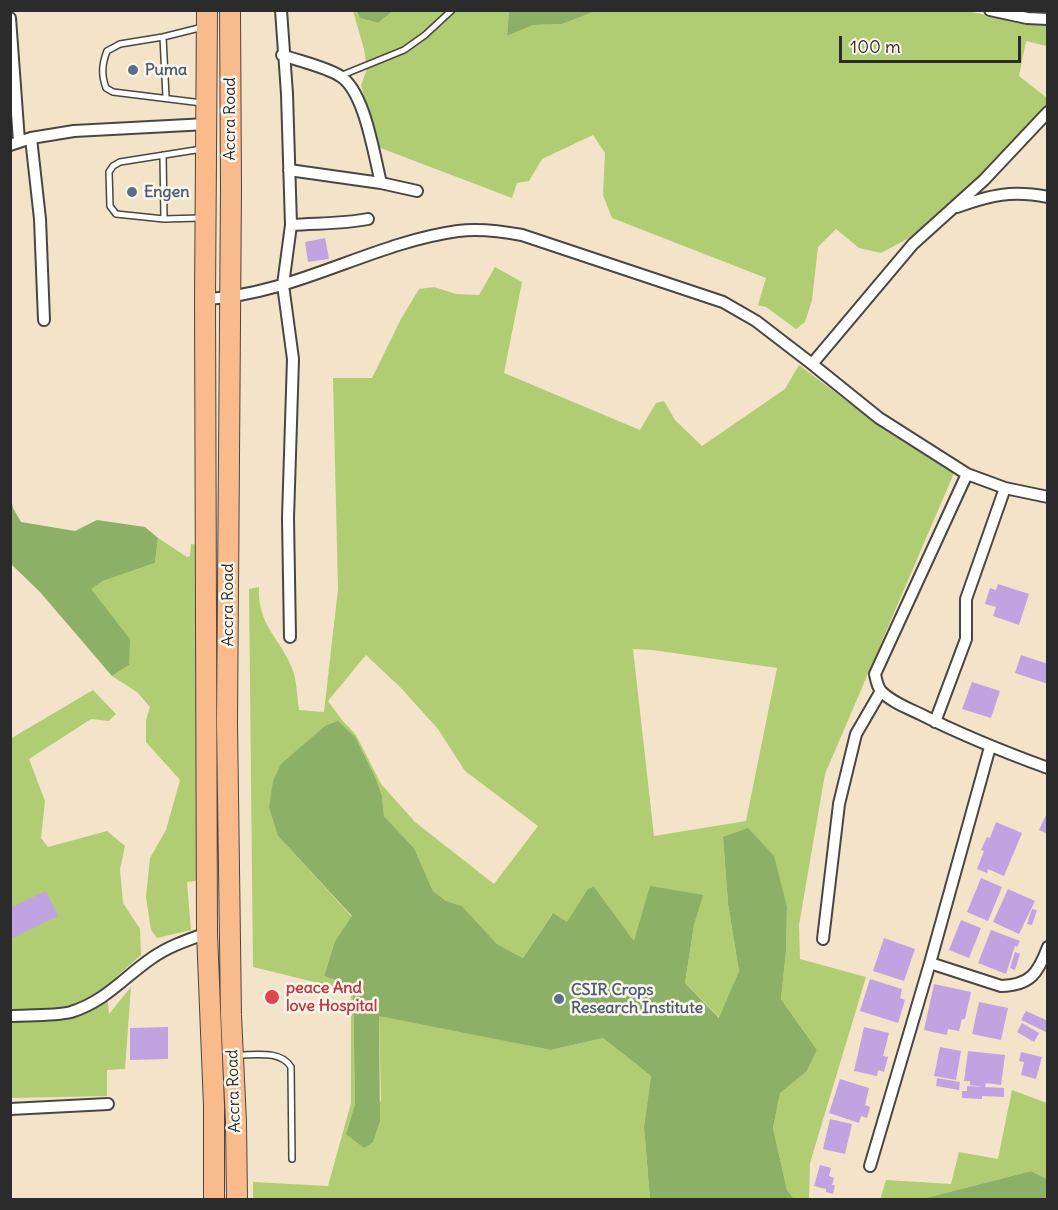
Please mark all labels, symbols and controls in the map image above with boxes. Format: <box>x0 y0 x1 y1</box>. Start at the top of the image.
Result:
scale bar <box>842 24 1024 62</box>
text: 100 m <box>850 35 901 58</box>
place label: Puma <box>145 60 187 80</box>
marker: Puma <box>126 63 140 77</box>
street label: Accra Road <box>220 77 240 161</box>
place label: Engen <box>144 182 189 202</box>
marker: Engen <box>125 185 139 199</box>
street label: Accra Road <box>218 563 238 647</box>
place label: peace And love Hospital <box>286 978 377 1016</box>
place label: CSIR Crops Research Institute <box>571 980 703 1018</box>
marker: peace And love Hospital <box>263 988 281 1006</box>
marker: CSIR Crops Research Institute <box>552 992 566 1006</box>
street label: Accra Road <box>223 1049 245 1133</box>

